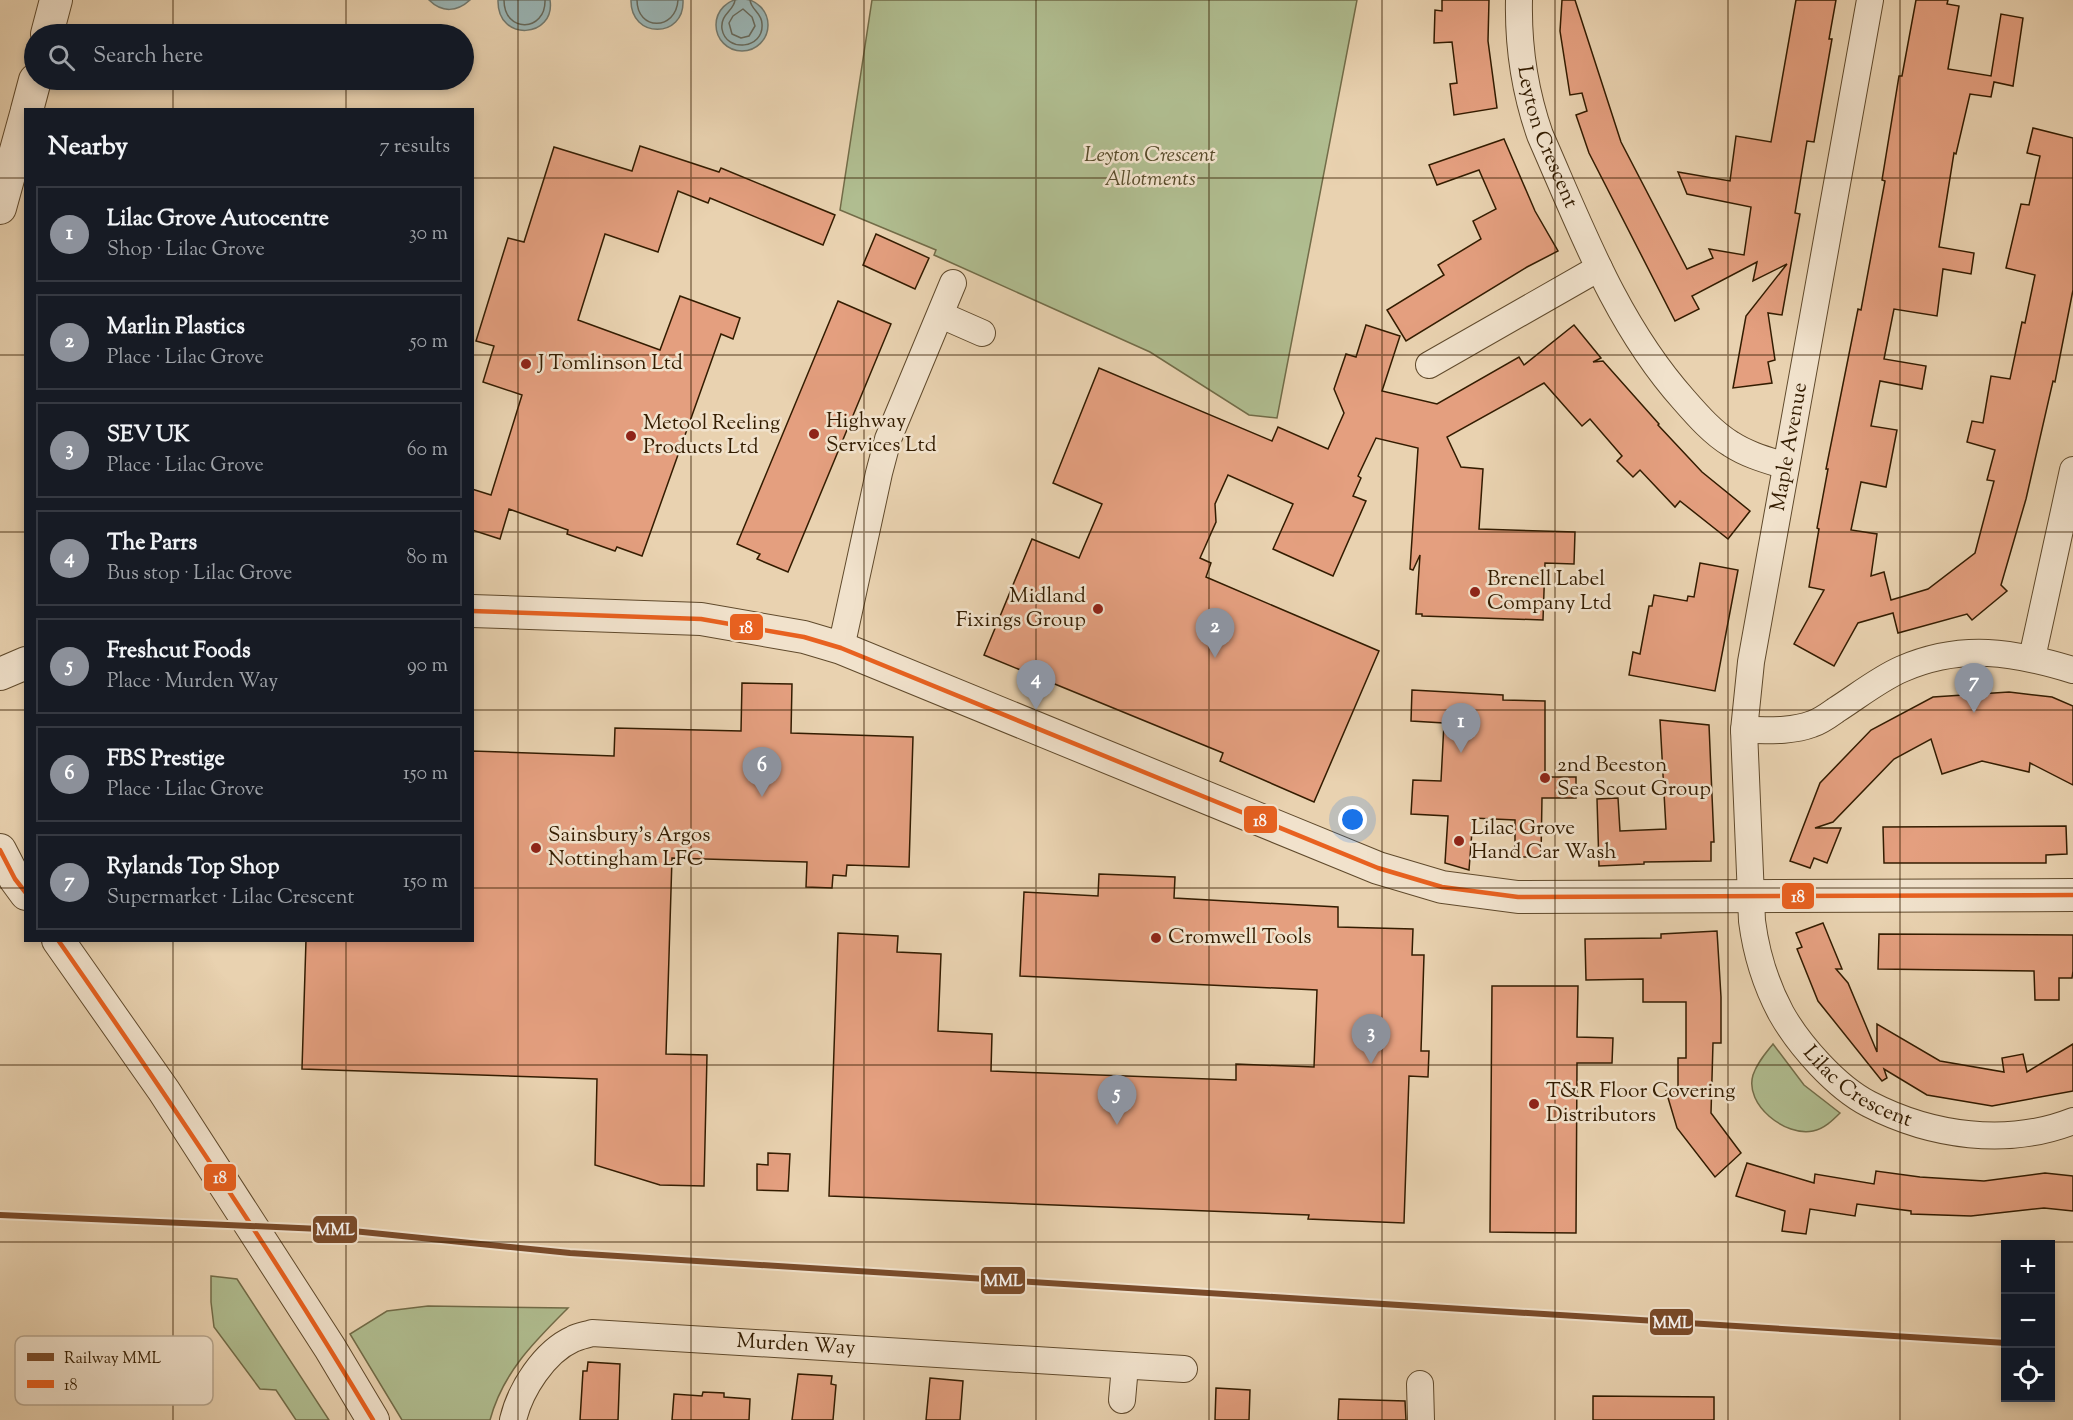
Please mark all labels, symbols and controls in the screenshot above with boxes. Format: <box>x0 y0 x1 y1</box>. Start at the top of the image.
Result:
search box <box>24 24 474 90</box>
icon: search <box>45 41 78 74</box>
text: Search here <box>93 41 203 73</box>
street label: Leyton Crescent <box>1508 64 1585 213</box>
text: Nearby <box>48 129 128 166</box>
text: 7 results <box>379 133 450 162</box>
park label: Leyton Crescent Allotments <box>1084 141 1216 195</box>
text: Lilac Grove Autocentre <box>107 204 329 236</box>
text: 1 <box>66 220 73 249</box>
text: 30 m <box>409 220 448 249</box>
text: Shop · Lilac Grove <box>107 236 265 265</box>
text: Marlin Plastics <box>107 312 245 344</box>
text: 2 <box>65 328 74 357</box>
text: 50 m <box>410 328 448 357</box>
text: Place · Lilac Grove <box>107 344 264 373</box>
place label: J Tomlinson Ltd <box>537 349 683 379</box>
marker: J Tomlinson Ltd <box>519 357 533 371</box>
street label: Maple Avenue <box>1764 380 1816 514</box>
place label: Highway Services Ltd <box>826 407 937 461</box>
place label: Metool Reeling Products Ltd <box>643 409 780 463</box>
text: SEV UK <box>107 420 190 452</box>
marker: Highway Services Ltd <box>807 427 821 441</box>
marker: Metool Reeling Products Ltd <box>624 429 638 443</box>
text: 3 <box>65 436 74 465</box>
text: 60 m <box>407 436 448 465</box>
text: Place · Lilac Grove <box>107 452 264 481</box>
text: The Parrs <box>107 528 197 560</box>
text: 4 <box>64 544 75 573</box>
text: 80 m <box>407 544 448 573</box>
text: Bus stop · Lilac Grove <box>107 560 292 589</box>
place label: Brenell Label Company Ltd <box>1487 565 1612 619</box>
place label: Midland Fixings Group <box>956 582 1086 636</box>
marker: Brenell Label Company Ltd <box>1468 585 1482 599</box>
marker: Midland Fixings Group <box>1091 602 1105 616</box>
pin: 2 <box>1196 608 1234 658</box>
line badge: 18 <box>729 613 764 641</box>
text: 18 <box>739 618 753 641</box>
text: Freshcut Foods <box>107 636 251 668</box>
text: 5 <box>66 652 73 681</box>
text: 90 m <box>407 652 448 681</box>
pin: 4 <box>1016 660 1056 710</box>
pin: 7 <box>1954 664 1994 713</box>
text: Place · Murden Way <box>107 668 278 697</box>
pin: 1 <box>1442 704 1480 753</box>
text: FBS Prestige <box>107 744 225 776</box>
pin: 6 <box>742 748 782 797</box>
place label: 2nd Beeston Sea Scout Group <box>1557 751 1711 805</box>
text: 6 <box>65 760 74 789</box>
text: 150 m <box>403 760 448 789</box>
marker: 2nd Beeston Sea Scout Group <box>1538 771 1552 785</box>
text: Place · Lilac Grove <box>107 776 264 805</box>
line badge: 18 <box>1243 805 1278 834</box>
your location <box>1338 805 1367 834</box>
text: 18 <box>1253 811 1267 834</box>
place label: Lilac Grove Hand Car Wash <box>1471 814 1617 868</box>
place label: Sainsbury's Argos Nottingham LFC <box>548 821 711 875</box>
marker: Lilac Grove Hand Car Wash <box>1452 834 1466 848</box>
marker: Sainsbury's Argos Nottingham LFC <box>529 841 543 855</box>
text: Rylands Top Shop <box>107 852 279 884</box>
text: 7 <box>64 868 75 897</box>
text: 150 m <box>403 868 448 897</box>
line badge: 18 <box>1781 882 1815 910</box>
text: Supermarket · Lilac Crescent <box>107 884 354 913</box>
text: 18 <box>1791 887 1805 910</box>
place label: Cromwell Tools <box>1168 923 1312 953</box>
marker: Cromwell Tools <box>1149 931 1163 945</box>
pin: 3 <box>1352 1014 1390 1064</box>
street label: Lilac Crescent <box>1795 1040 1916 1136</box>
pin: 5 <box>1098 1076 1136 1125</box>
place label: T&R Floor Covering Distributors <box>1546 1077 1736 1131</box>
marker: T&R Floor Covering Distributors <box>1527 1097 1541 1111</box>
line badge: 18 <box>203 1163 237 1192</box>
text: 18 <box>213 1168 227 1191</box>
line badge: MML <box>312 1215 358 1244</box>
text: MML <box>315 1220 355 1243</box>
map controls <box>2001 1240 2055 1402</box>
button: + <box>2001 1240 2055 1294</box>
line badge: MML <box>980 1266 1026 1295</box>
text: MML <box>983 1271 1023 1294</box>
button: − <box>2001 1294 2055 1348</box>
line badge: MML <box>1649 1308 1694 1336</box>
text: MML <box>1652 1313 1692 1336</box>
street label: Murden Way <box>735 1327 857 1364</box>
legend <box>15 1336 213 1405</box>
text: Railway MML <box>64 1348 162 1371</box>
button: locate <box>2001 1348 2055 1402</box>
text: 18 <box>64 1375 77 1398</box>

